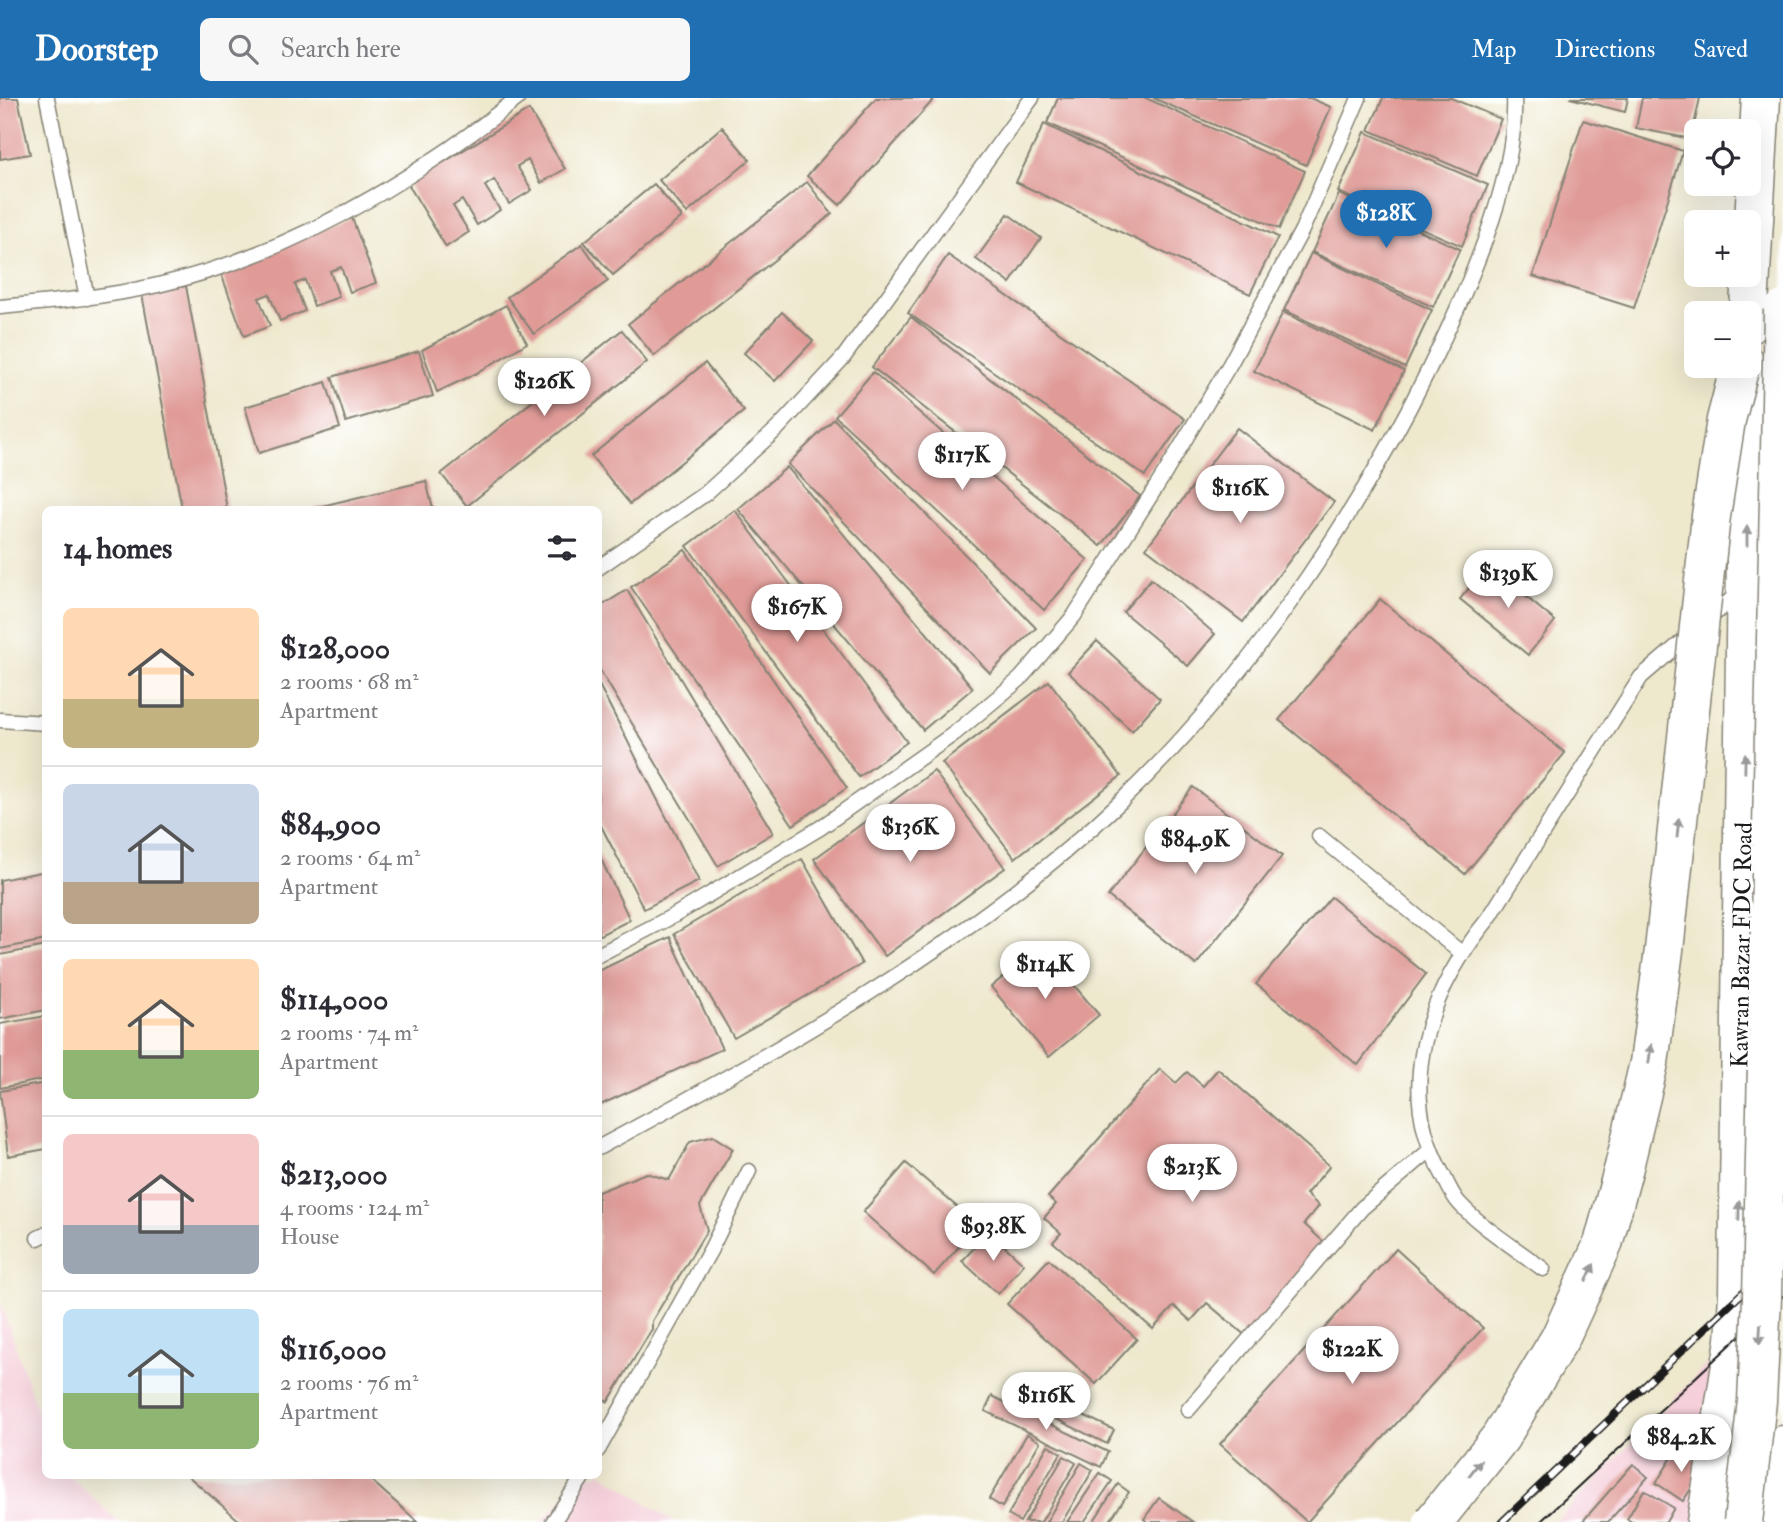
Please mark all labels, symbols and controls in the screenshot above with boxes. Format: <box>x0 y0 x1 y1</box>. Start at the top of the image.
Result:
search box <box>200 18 690 81</box>
text: Doorstep <box>35 29 158 70</box>
icon: search <box>224 30 262 68</box>
text: Search here <box>280 33 401 65</box>
text: Map <box>1471 34 1516 65</box>
text: Directions <box>1554 34 1655 65</box>
text: Saved <box>1693 34 1748 65</box>
map controls <box>1684 119 1761 378</box>
button: locate <box>1684 119 1761 196</box>
pin: $128K <box>1337 190 1435 250</box>
text: $128K <box>1356 198 1416 227</box>
button: + <box>1684 210 1761 287</box>
button: − <box>1684 301 1761 378</box>
pin: $126K <box>495 358 593 418</box>
text: $126K <box>514 366 574 395</box>
pin: $117K <box>913 432 1011 492</box>
text: $117K <box>934 440 990 469</box>
pin: $116K <box>1191 466 1289 525</box>
text: $116K <box>1211 473 1269 502</box>
one-way arrow <box>1741 524 1753 546</box>
icon: filters <box>543 529 581 567</box>
text: 14 homes <box>63 530 172 567</box>
pin: $139K <box>1459 550 1557 610</box>
text: $139K <box>1479 558 1537 587</box>
pin: $167K <box>748 584 846 644</box>
text: $167K <box>767 592 827 621</box>
text: $128,000 <box>280 630 390 667</box>
icon: home <box>119 636 203 720</box>
text: 2 rooms · 68 m² <box>280 667 419 696</box>
text: Apartment <box>280 696 378 725</box>
one-way arrow <box>1739 752 1751 774</box>
pin: $136K <box>861 804 959 864</box>
text: $84,900 <box>280 806 381 843</box>
icon: home <box>119 812 203 896</box>
text: $136K <box>881 812 939 841</box>
pin: $84.9K <box>1138 816 1252 876</box>
one-way arrow <box>1672 817 1683 839</box>
street label: Kawran Bazar FDC Road <box>1724 822 1760 1068</box>
text: $84.9K <box>1160 824 1230 853</box>
text: 2 rooms · 64 m² <box>280 843 420 872</box>
text: Apartment <box>280 872 378 901</box>
pin: $114K <box>996 942 1094 1001</box>
text: $114K <box>1016 949 1074 978</box>
text: $114,000 <box>280 981 388 1018</box>
icon: home <box>119 987 203 1071</box>
text: 2 rooms · 74 m² <box>280 1018 419 1047</box>
one-way arrow <box>1645 1043 1656 1065</box>
text: Apartment <box>280 1047 378 1076</box>
pin: $213K <box>1143 1144 1241 1204</box>
text: $213K <box>1163 1152 1221 1181</box>
text: $213,000 <box>280 1156 388 1193</box>
icon: home <box>119 1162 203 1246</box>
text: 4 rooms · 124 m² <box>280 1193 429 1222</box>
one-way arrow <box>1733 1200 1744 1222</box>
pin: $93.8K <box>936 1204 1050 1263</box>
text: $93.8K <box>961 1211 1025 1240</box>
text: House <box>280 1222 339 1251</box>
one-way arrow <box>1584 1263 1596 1283</box>
one-way arrow <box>1754 1323 1765 1345</box>
pin: $122K <box>1303 1326 1401 1386</box>
text: $116,000 <box>280 1331 387 1368</box>
text: $122K <box>1322 1334 1382 1363</box>
icon: home <box>119 1337 203 1421</box>
text: 2 rooms · 76 m² <box>280 1368 418 1397</box>
pin: $116K <box>997 1372 1095 1432</box>
text: $116K <box>1017 1380 1075 1409</box>
text: Apartment <box>280 1397 378 1426</box>
pin: $84.2K <box>1624 1414 1738 1474</box>
text: $84.2K <box>1647 1422 1715 1451</box>
one-way arrow <box>1468 1460 1483 1478</box>

